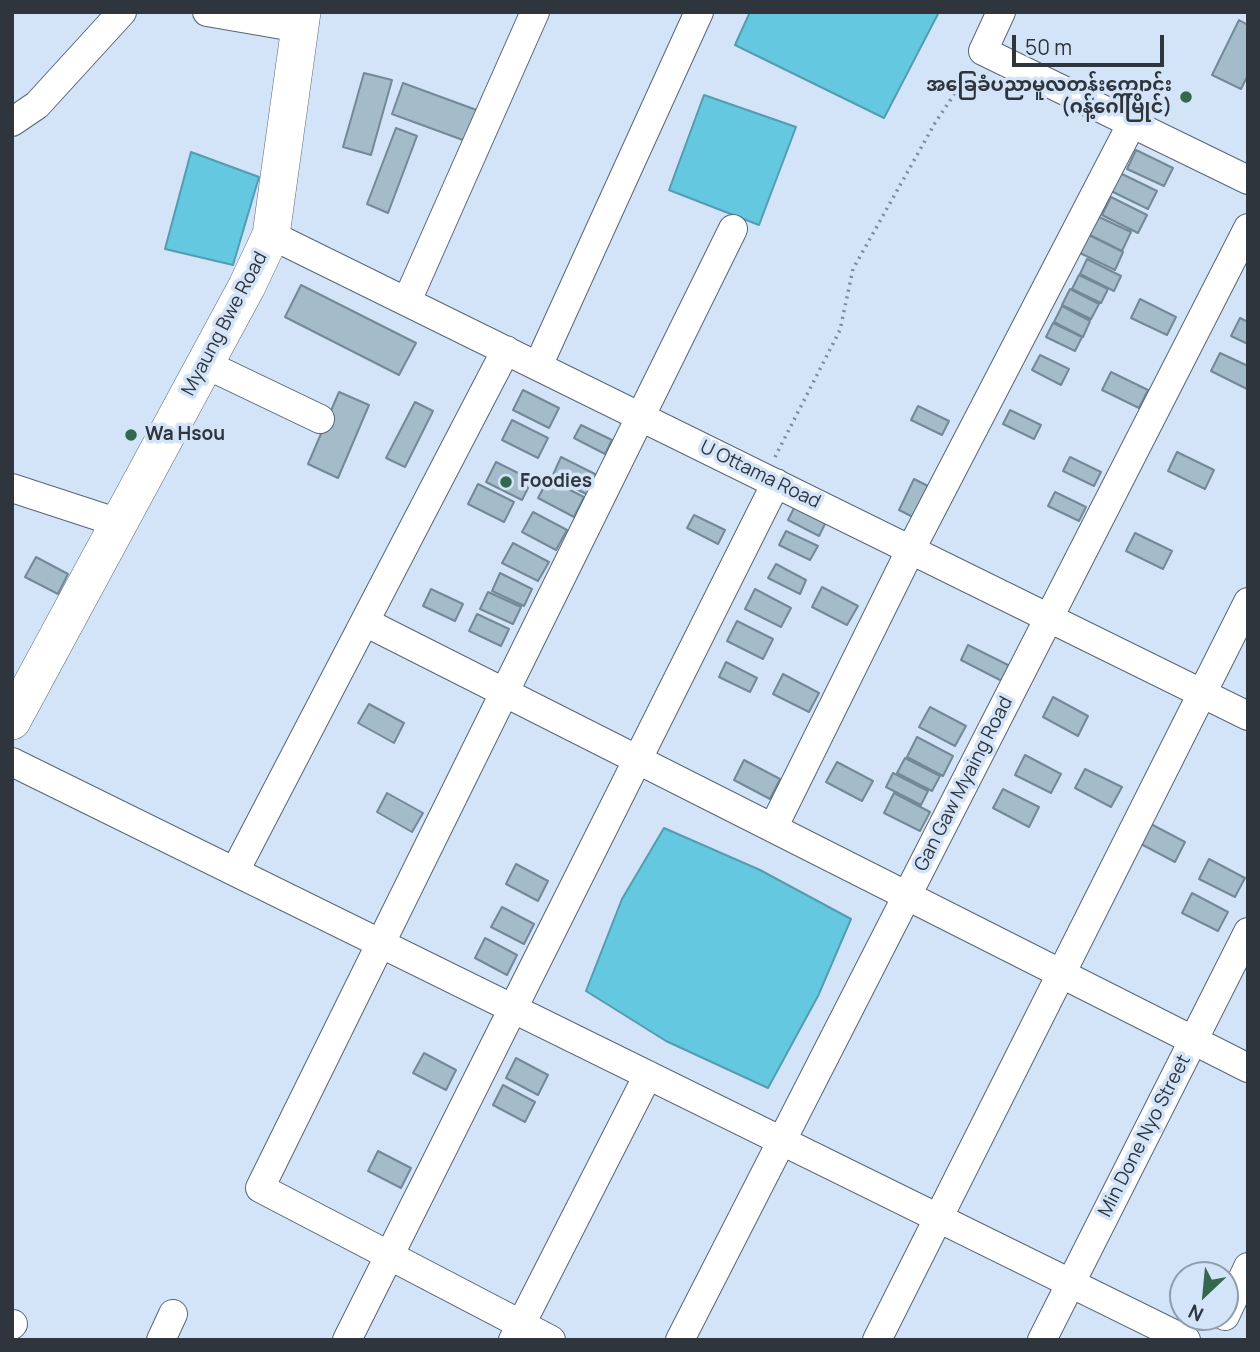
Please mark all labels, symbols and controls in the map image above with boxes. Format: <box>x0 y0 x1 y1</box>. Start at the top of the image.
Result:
scale bar <box>1015 21 1167 65</box>
text: 50 m <box>1025 33 1072 61</box>
place label: အခြေခံပညာမူလတန်းကျောင်း (ဂန့်ဂေါ်မြိုင်) <box>926 75 1172 119</box>
marker: အခြေခံပညာမူလတန်းကျောင်း (ဂန့်ဂေါ်မြိုင်) <box>1178 89 1194 105</box>
street label: Myaung Bwe Road <box>177 248 273 400</box>
place label: Wa Hsou <box>145 424 225 446</box>
marker: Wa Hsou <box>123 427 139 443</box>
street label: U Ottama Road <box>696 436 824 514</box>
place label: Foodies <box>520 471 592 493</box>
marker: Foodies <box>498 474 514 490</box>
street label: Gan Gaw Myaing Road <box>910 693 1018 875</box>
street label: Min Done Nyo Street <box>1094 1051 1196 1221</box>
north arrow <box>1169 1261 1239 1331</box>
text: N <box>1184 1298 1208 1328</box>

